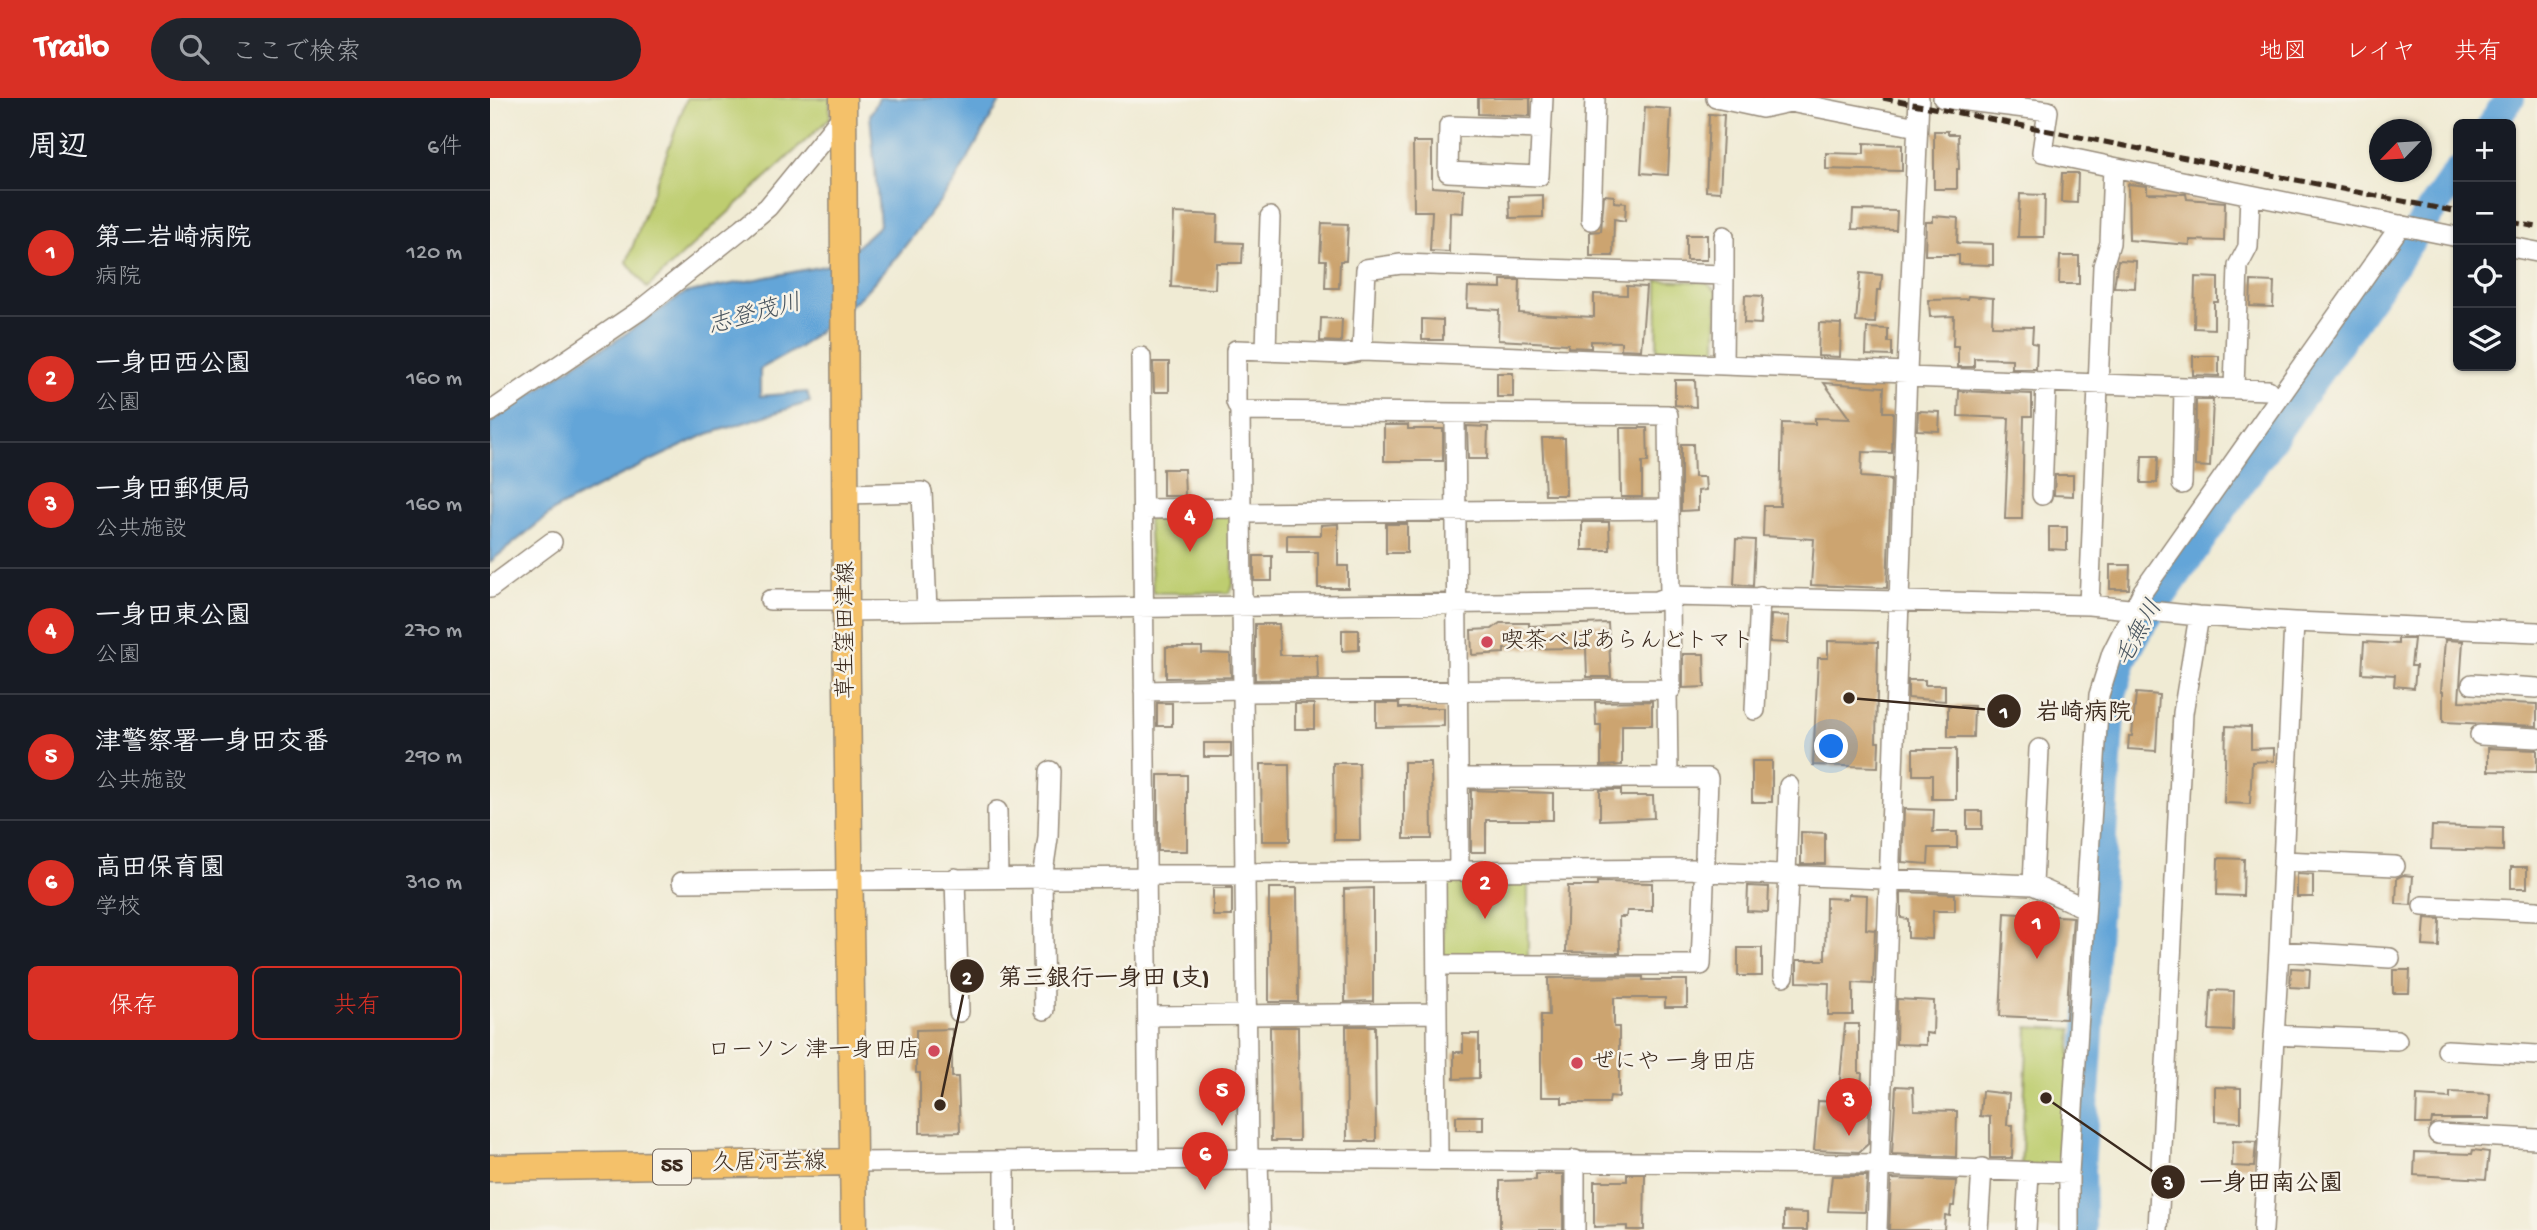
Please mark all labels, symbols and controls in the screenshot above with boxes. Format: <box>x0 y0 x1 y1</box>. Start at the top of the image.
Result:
search box <box>151 18 641 81</box>
text: Trailo <box>35 30 109 68</box>
icon: search <box>175 30 213 68</box>
text: ここで検索 <box>231 39 361 70</box>
text: 地図 <box>2259 39 2307 68</box>
text: レイヤ <box>2345 39 2416 68</box>
text: 共有 <box>2454 39 2502 68</box>
north arrow <box>2369 119 2432 182</box>
map controls <box>2453 119 2516 371</box>
button: + <box>2453 119 2516 182</box>
text: 周辺 <box>28 132 88 167</box>
text: 6件 <box>427 135 462 162</box>
button: − <box>2453 182 2516 245</box>
text: 第二岩崎病院 <box>95 225 251 256</box>
text: 1 <box>46 240 56 267</box>
text: 120 m <box>407 240 462 267</box>
button: locate <box>2453 245 2516 308</box>
text: 病院 <box>95 265 141 292</box>
water label: 志登茂川 <box>705 289 805 342</box>
button: layers <box>2453 308 2516 371</box>
text: 一身田西公園 <box>95 351 251 382</box>
text: 2 <box>45 366 57 393</box>
text: 160 m <box>406 366 462 393</box>
text: 公園 <box>95 391 141 418</box>
text: 一身田郵便局 <box>95 477 251 508</box>
text: 3 <box>45 492 57 519</box>
text: 160 m <box>406 492 462 519</box>
pin: 4 <box>1167 494 1213 552</box>
text: 公共施設 <box>95 517 187 544</box>
street label: 草生窪田津線 <box>833 561 861 699</box>
water label: 毛無川 <box>2109 595 2170 673</box>
text: 一身田東公園 <box>95 603 251 634</box>
text: 4 <box>46 618 56 645</box>
text: 270 m <box>404 618 462 645</box>
place label: 喫茶べぱあらんどトマト <box>1501 628 1754 656</box>
marker: 喫茶べぱあらんどトマト <box>1479 634 1495 650</box>
text: 公園 <box>95 643 141 670</box>
callout: 岩崎病院 <box>1987 688 2146 733</box>
text: 岩崎病院 <box>2036 699 2132 729</box>
text: 1 <box>1999 702 2008 727</box>
text: 津警察署一身田交番 <box>95 729 329 760</box>
your location <box>1814 729 1848 763</box>
text: 5 <box>45 744 57 771</box>
text: 290 m <box>404 744 462 771</box>
text: 公共施設 <box>95 769 187 796</box>
text: 高田保育園 <box>95 855 225 886</box>
pin: 2 <box>1462 861 1508 919</box>
text: 6 <box>45 870 57 897</box>
text: 310 m <box>406 870 462 897</box>
text: 学校 <box>95 895 141 922</box>
pin: 1 <box>2014 901 2060 959</box>
callout: 第三銀行一身田 (支) <box>949 954 1223 999</box>
text: 第三銀行一身田 (支) <box>998 965 1210 995</box>
button: 保存 <box>28 966 238 1040</box>
button: 共有 <box>252 966 462 1040</box>
text: 2 <box>962 968 973 993</box>
place label: ローソン 津一身田店 <box>708 1037 920 1065</box>
marker: ローソン 津一身田店 <box>926 1043 942 1059</box>
place label: ぜにや 一身田店 <box>1591 1049 1757 1077</box>
marker: ぜにや 一身田店 <box>1569 1055 1585 1071</box>
pin: 5 <box>1199 1068 1245 1126</box>
pin: 3 <box>1826 1078 1872 1136</box>
pin: 6 <box>1182 1132 1228 1190</box>
street label: 久居河芸線 <box>711 1148 827 1179</box>
road number: 55 <box>653 1150 691 1184</box>
callout: 一身田南公園 <box>2150 1159 2357 1204</box>
text: 一身田南公園 <box>2199 1170 2343 1200</box>
text: 3 <box>2162 1173 2174 1198</box>

